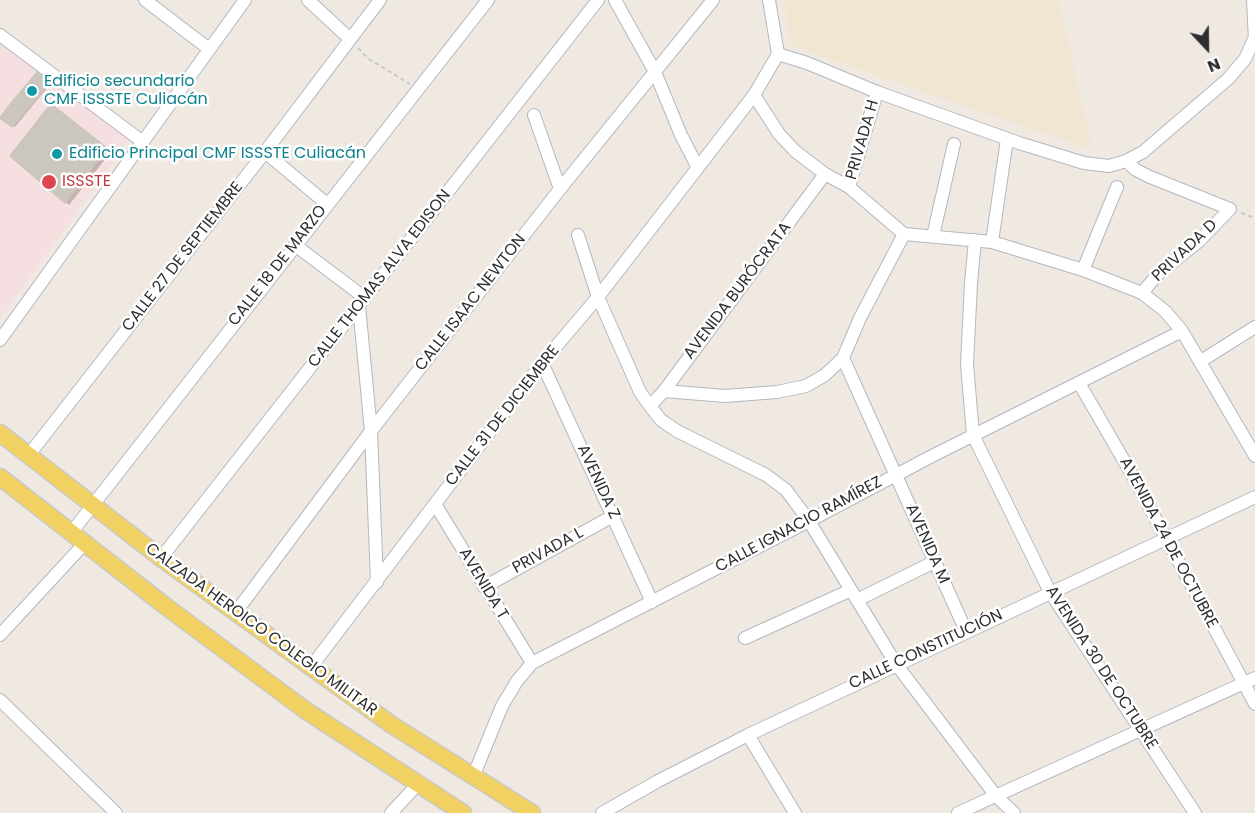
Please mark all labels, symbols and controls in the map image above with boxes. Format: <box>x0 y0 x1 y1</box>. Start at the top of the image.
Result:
north arrow <box>1177 18 1237 78</box>
text: N <box>1204 52 1224 78</box>
place label: Edificio secundario CMF ISSSTE Culiacán <box>44 72 208 110</box>
marker: Edificio secundario CMF ISSSTE Culiacán <box>25 84 39 98</box>
street label: PRIVADA H <box>842 98 884 182</box>
place label: Edificio Principal CMF ISSSTE Culiacán <box>69 144 366 164</box>
marker: Edificio Principal CMF ISSSTE Culiacán <box>50 147 64 161</box>
place label: ISSSTE <box>62 172 111 192</box>
marker: ISSSTE <box>40 173 58 191</box>
street label: CALLE 27 DE SEPTIEMBRE <box>119 178 247 336</box>
street label: CALLE THOMAS ALVA EDISON <box>305 186 455 372</box>
street label: CALLE 18 DE MARZO <box>225 202 331 330</box>
street label: PRIVADA D <box>1148 216 1222 286</box>
street label: AVENIDA BURÓCRATA <box>680 219 796 363</box>
street label: CALLE ISAAC NEWTON <box>412 231 530 375</box>
street label: CALLE 31 DE DICIEMBRE <box>442 342 564 490</box>
street label: AVENIDA Z <box>572 442 624 522</box>
street label: AVENIDA 24 DE OCTUBRE <box>1115 454 1221 632</box>
street label: CALLE IGNACIO RAMÍREZ <box>712 473 886 577</box>
street label: AVENIDA M <box>901 501 953 587</box>
street label: PRIVADA L <box>509 524 587 578</box>
street label: CALZADA HEROICO COLEGIO MILITAR <box>141 539 381 721</box>
street label: AVENIDA T <box>454 545 512 623</box>
street label: AVENIDA 30 DE OCTUBRE <box>1041 583 1161 753</box>
street label: CALLE CONSTITUCIÓN <box>846 606 1006 694</box>

